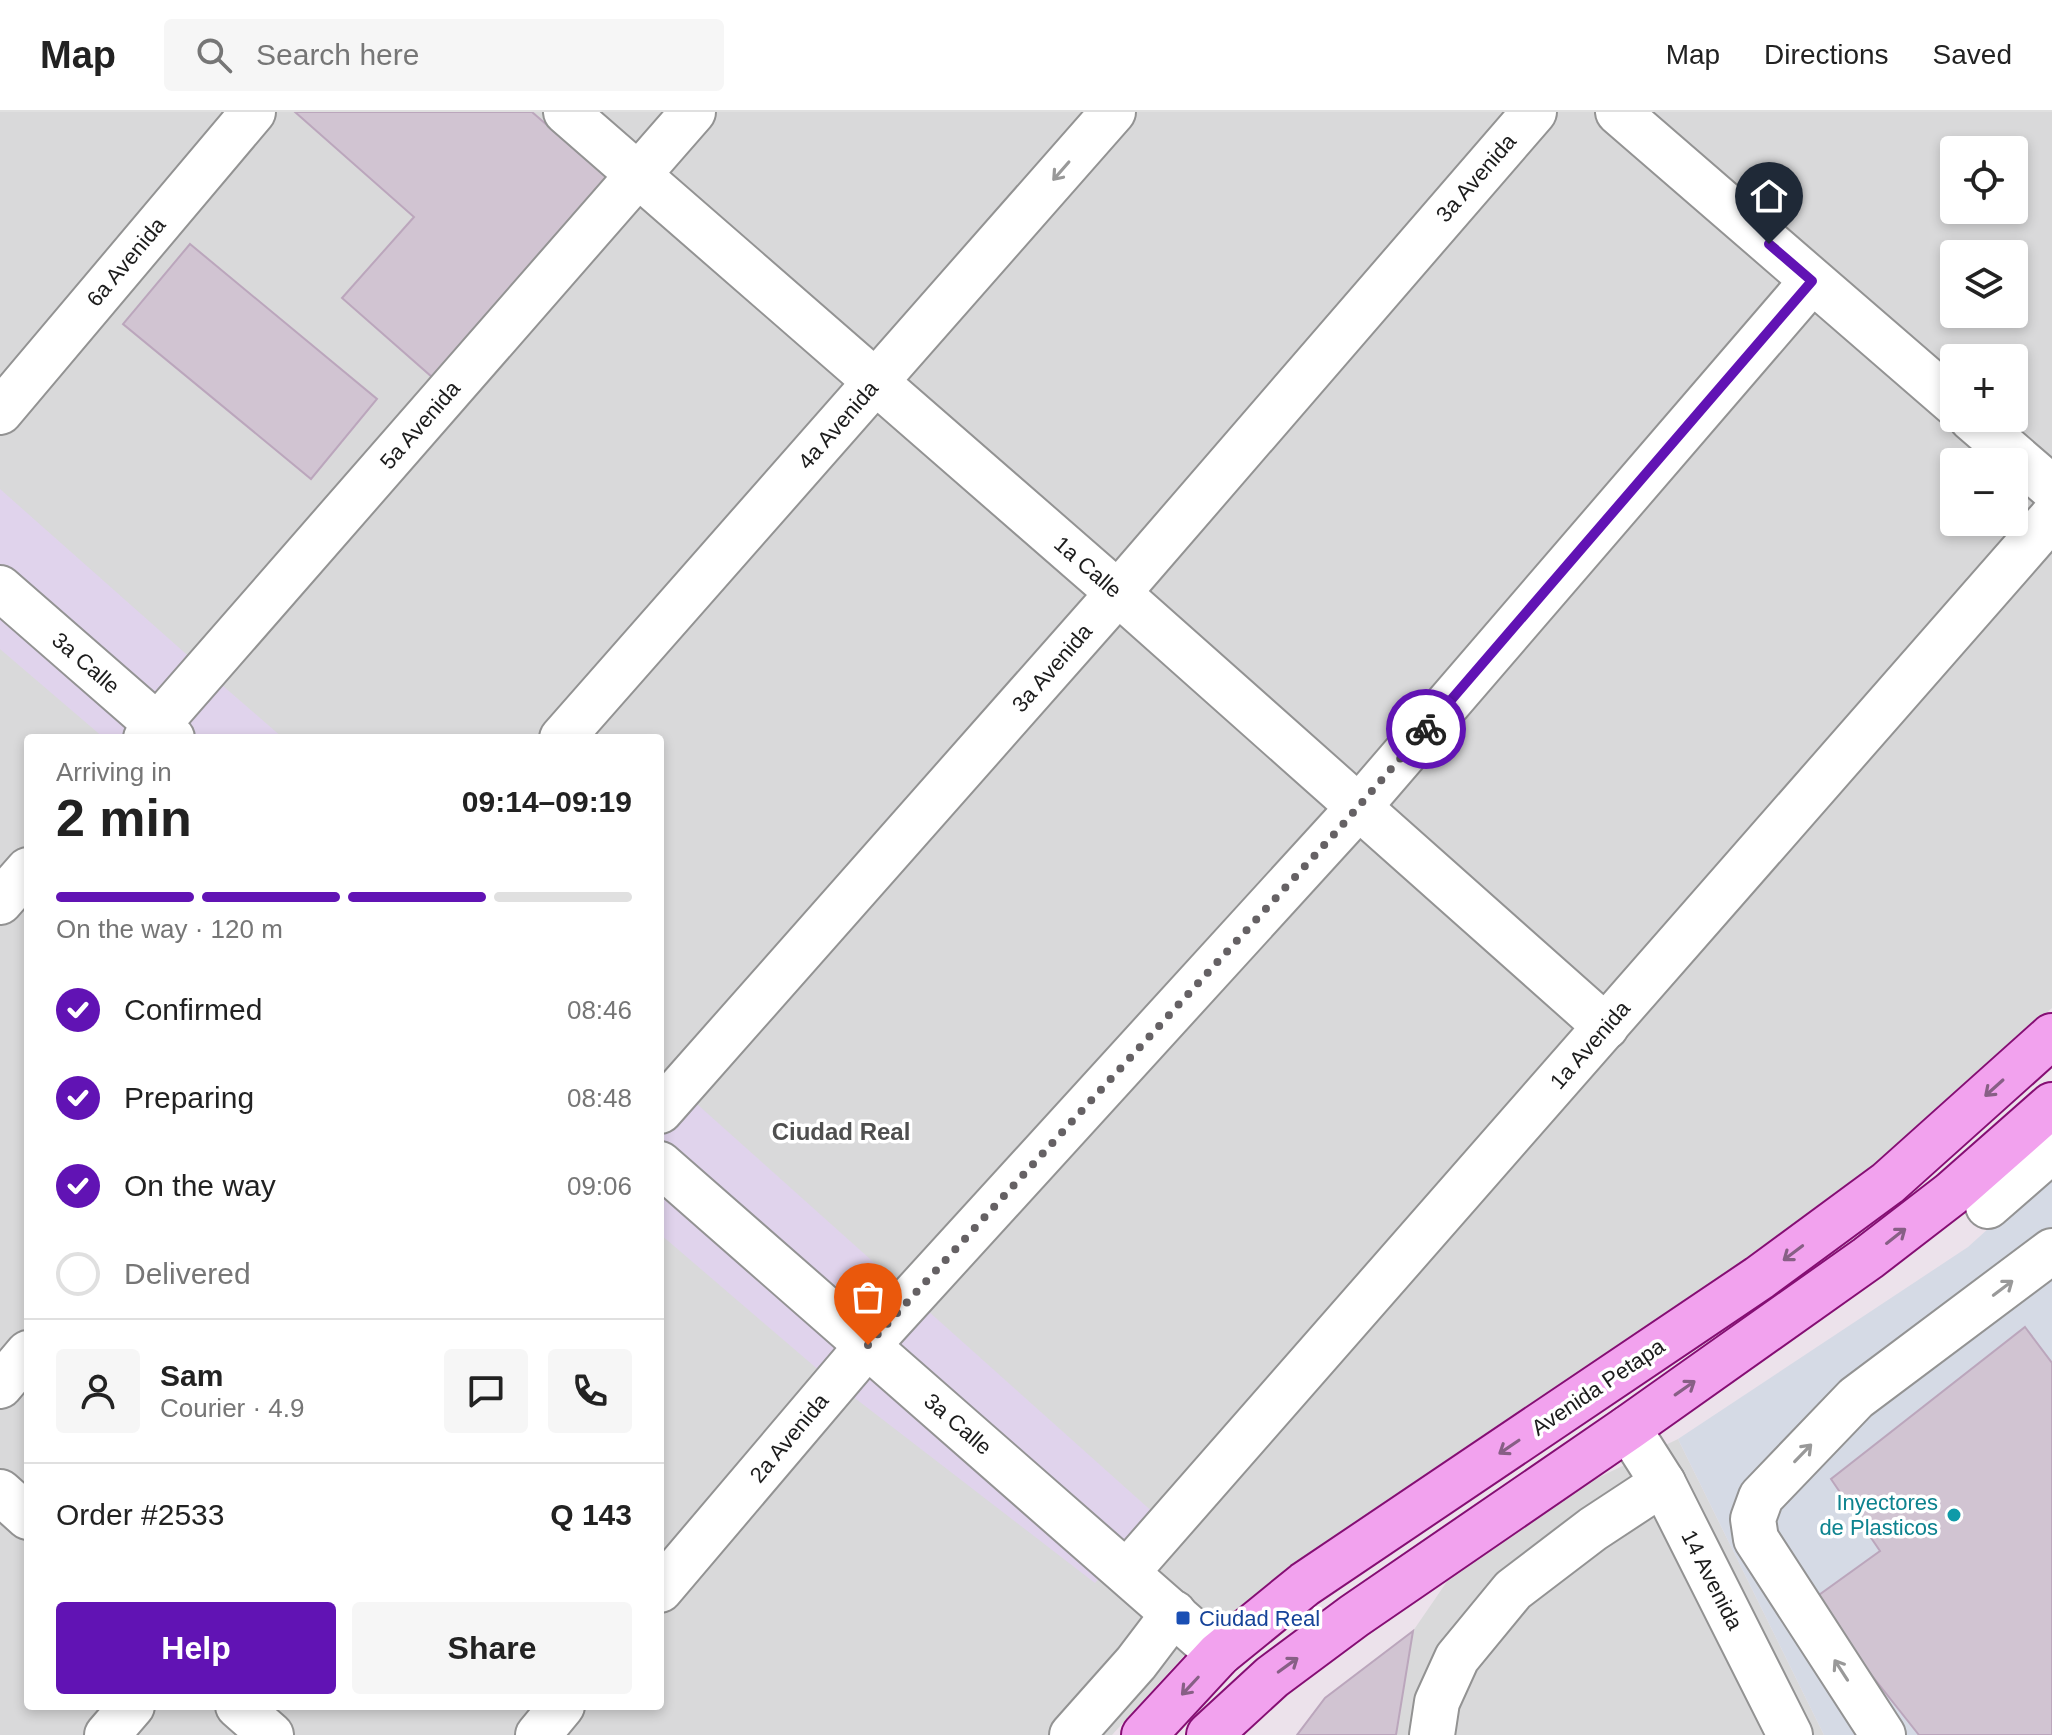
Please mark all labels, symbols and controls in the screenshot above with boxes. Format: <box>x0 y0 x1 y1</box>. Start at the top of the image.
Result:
search box <box>164 19 724 91</box>
icon: search <box>192 33 236 77</box>
text: Map <box>40 34 116 76</box>
text: Search here <box>256 38 419 71</box>
text: Map <box>1666 39 1720 70</box>
text: Directions <box>1764 39 1889 70</box>
text: Saved <box>1933 39 2012 70</box>
street label: 3a Avenida <box>1431 128 1522 227</box>
map controls <box>1940 136 2028 536</box>
button: locate <box>1940 136 2028 224</box>
one-way arrow <box>1053 160 1071 180</box>
pin <box>1735 162 1803 244</box>
icon: home <box>1747 174 1791 218</box>
street label: 6a Avenida <box>82 212 171 312</box>
button: layers <box>1940 240 2028 328</box>
button: + <box>1940 344 2028 432</box>
street label: 5a Avenida <box>375 375 466 474</box>
street label: 4a Avenida <box>793 375 884 474</box>
button: − <box>1940 448 2028 536</box>
street label: 1a Calle <box>1049 531 1127 603</box>
street label: 3a Avenida <box>1007 618 1098 717</box>
street label: 3a Calle <box>47 627 125 699</box>
courier <box>1386 689 1466 769</box>
icon: bike <box>1404 707 1448 751</box>
text: Arriving in <box>56 757 172 787</box>
text: 09:14–09:19 <box>462 785 632 818</box>
text: 2 min <box>56 789 192 847</box>
text: On the way · 120 m <box>56 914 283 944</box>
icon: check <box>56 988 100 1032</box>
text: Confirmed <box>124 993 262 1026</box>
text: 08:46 <box>567 995 632 1025</box>
street label: 1a Avenida <box>1545 995 1636 1094</box>
icon: check <box>56 1076 100 1120</box>
one-way arrow <box>1985 1079 2005 1097</box>
text: Preparing <box>124 1081 254 1114</box>
text: 08:48 <box>567 1083 632 1113</box>
district label: Ciudad Real <box>772 1118 910 1145</box>
icon: check <box>56 1164 100 1208</box>
text: On the way <box>124 1169 276 1202</box>
text: 09:06 <box>567 1171 632 1201</box>
one-way arrow <box>1885 1228 1906 1245</box>
one-way arrow <box>1783 1244 1804 1261</box>
text: Delivered <box>124 1257 251 1290</box>
pin <box>834 1263 902 1345</box>
icon: bag <box>846 1275 890 1319</box>
one-way arrow <box>1991 1280 2013 1296</box>
street label: Avenida Petapa <box>1527 1333 1670 1441</box>
button: person <box>56 1349 140 1433</box>
button: chat <box>444 1349 528 1433</box>
button: phone <box>548 1349 632 1433</box>
text: Sam <box>160 1359 223 1392</box>
one-way arrow <box>1674 1380 1695 1397</box>
street label: 2a Avenida <box>745 1388 834 1488</box>
street label: 3a Calle <box>919 1388 997 1460</box>
text: Courier · 4.9 <box>160 1393 305 1423</box>
one-way arrow <box>1499 1439 1521 1455</box>
one-way arrow <box>1793 1443 1812 1463</box>
place label: Inyectores de Plasticos <box>1819 1490 1938 1540</box>
text: Order #2533 <box>56 1498 224 1531</box>
text: Q 143 <box>550 1498 632 1531</box>
marker: Inyectores de Plasticos <box>1945 1506 1963 1524</box>
street label: 14 Avenida <box>1676 1526 1748 1635</box>
button: Help <box>56 1602 336 1694</box>
button: Share <box>352 1602 632 1694</box>
place label: Ciudad Real <box>1199 1606 1320 1631</box>
marker: Ciudad Real <box>1174 1609 1192 1627</box>
one-way arrow <box>1277 1657 1298 1674</box>
one-way arrow <box>1832 1659 1849 1681</box>
one-way arrow <box>1181 1675 1199 1695</box>

